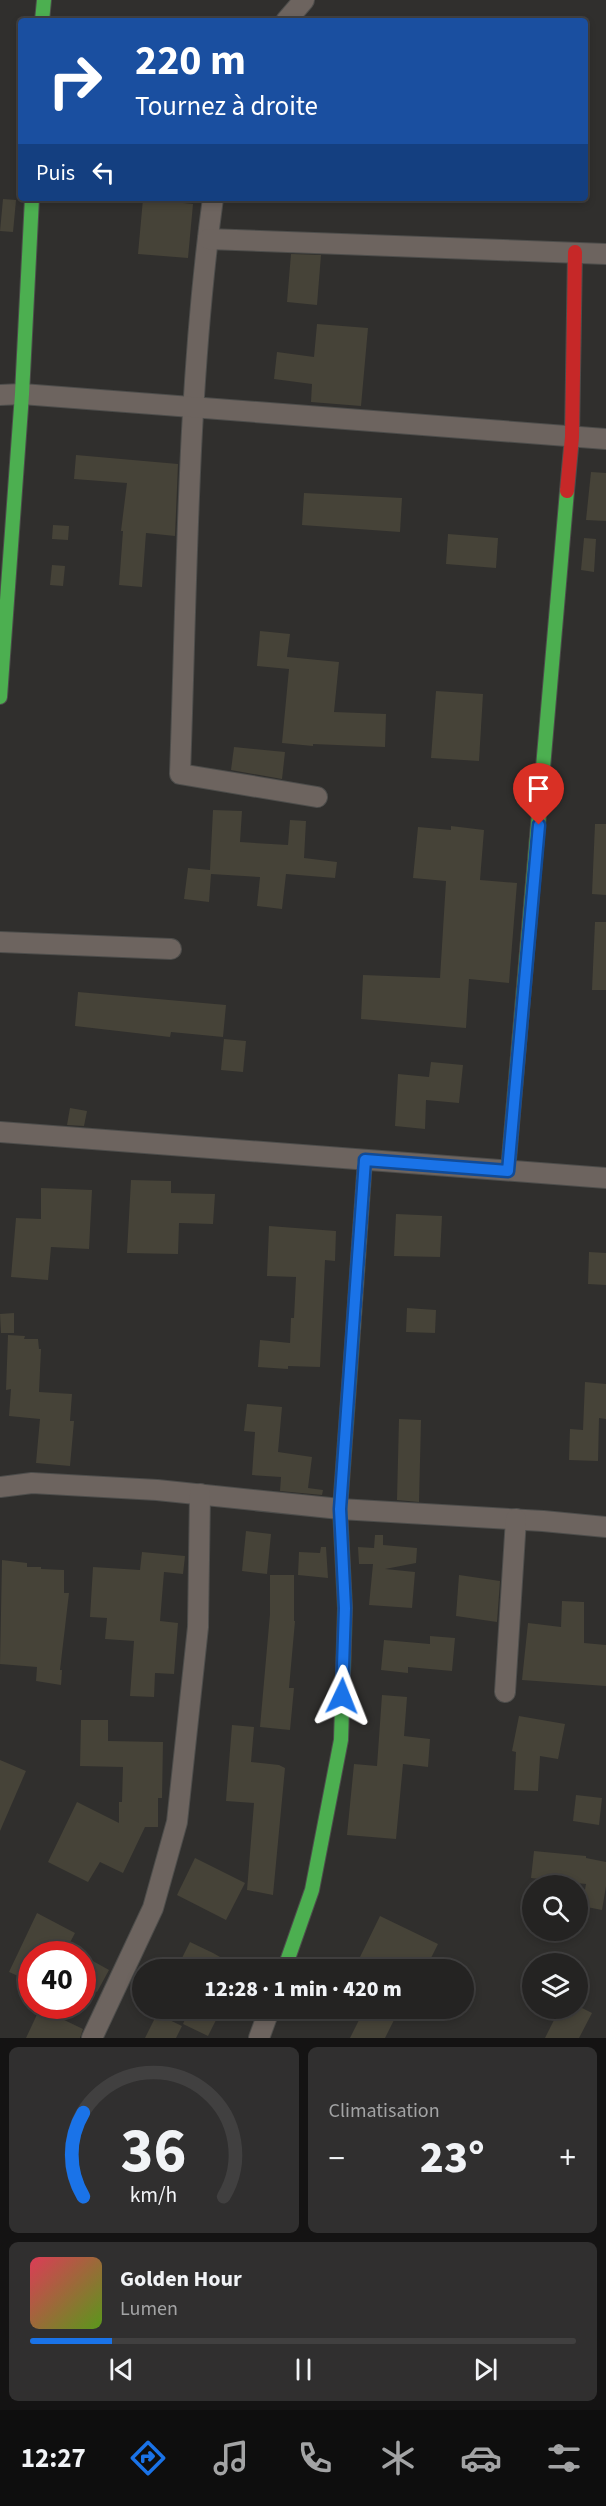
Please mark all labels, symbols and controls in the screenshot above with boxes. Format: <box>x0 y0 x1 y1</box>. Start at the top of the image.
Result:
text: 220 m <box>135 31 246 91</box>
icon: right <box>36 42 114 120</box>
text: Tournez à droite <box>135 87 318 126</box>
icon: left <box>87 156 120 189</box>
text: Puis <box>36 157 75 189</box>
pin <box>513 763 564 825</box>
icon: arrive <box>522 772 555 805</box>
position arrow <box>310 1664 374 1728</box>
map controls <box>522 1875 588 2019</box>
button: search <box>522 1875 588 1941</box>
speed limit sign: 40 <box>18 1941 96 2019</box>
button: layers <box>522 1953 588 2019</box>
text: 12:28 · 1 min · 420 m <box>204 1973 402 2005</box>
text: Climatisation <box>329 2097 440 2125</box>
text: 36 <box>121 2107 187 2196</box>
text: 23° <box>420 2126 485 2190</box>
text: − <box>329 2135 345 2182</box>
text: + <box>560 2135 576 2182</box>
text: km/h <box>130 2180 178 2211</box>
text: Golden Hour <box>120 2263 242 2295</box>
text: Lumen <box>120 2295 178 2323</box>
icon: previous <box>105 2353 138 2386</box>
icon: pause <box>287 2353 320 2386</box>
icon: next <box>469 2353 502 2386</box>
icon: directions <box>127 2437 169 2479</box>
icon: music <box>210 2437 252 2479</box>
icon: phone <box>294 2437 336 2479</box>
icon: climate <box>377 2437 419 2479</box>
icon: car <box>460 2437 502 2479</box>
icon: filters <box>543 2437 585 2479</box>
text: 12:27 <box>21 2439 86 2478</box>

